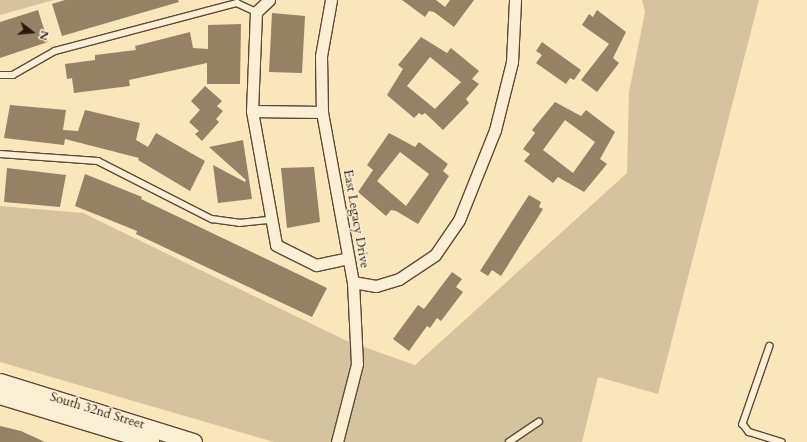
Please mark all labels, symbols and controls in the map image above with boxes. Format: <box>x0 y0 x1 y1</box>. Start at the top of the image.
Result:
north arrow <box>12 12 52 52</box>
text: N <box>35 29 53 42</box>
street label: East Legacy Drive <box>340 168 372 270</box>
street label: South 32nd Street <box>48 389 146 433</box>

